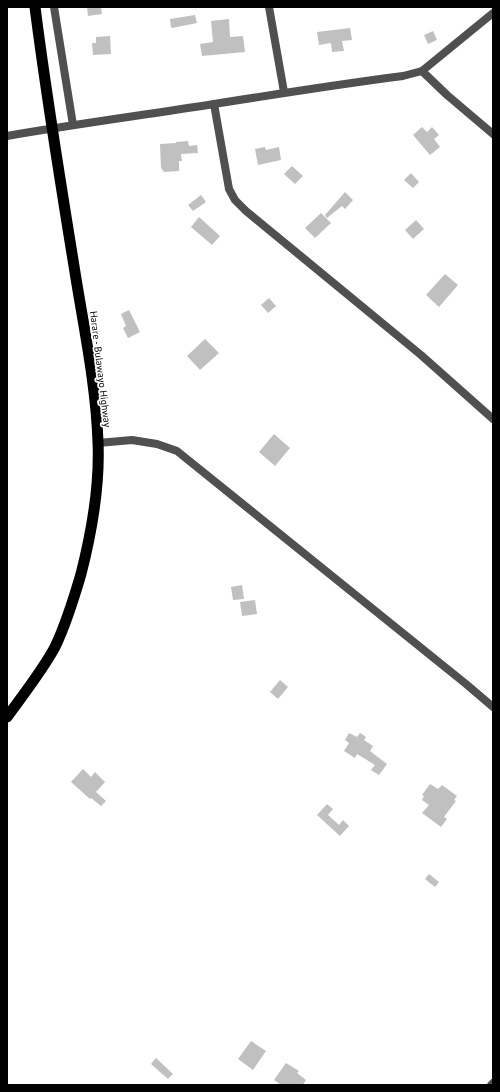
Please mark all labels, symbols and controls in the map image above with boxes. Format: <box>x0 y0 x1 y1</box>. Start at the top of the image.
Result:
street label: Harare - Bulawayo Highway <box>87 310 114 428</box>

